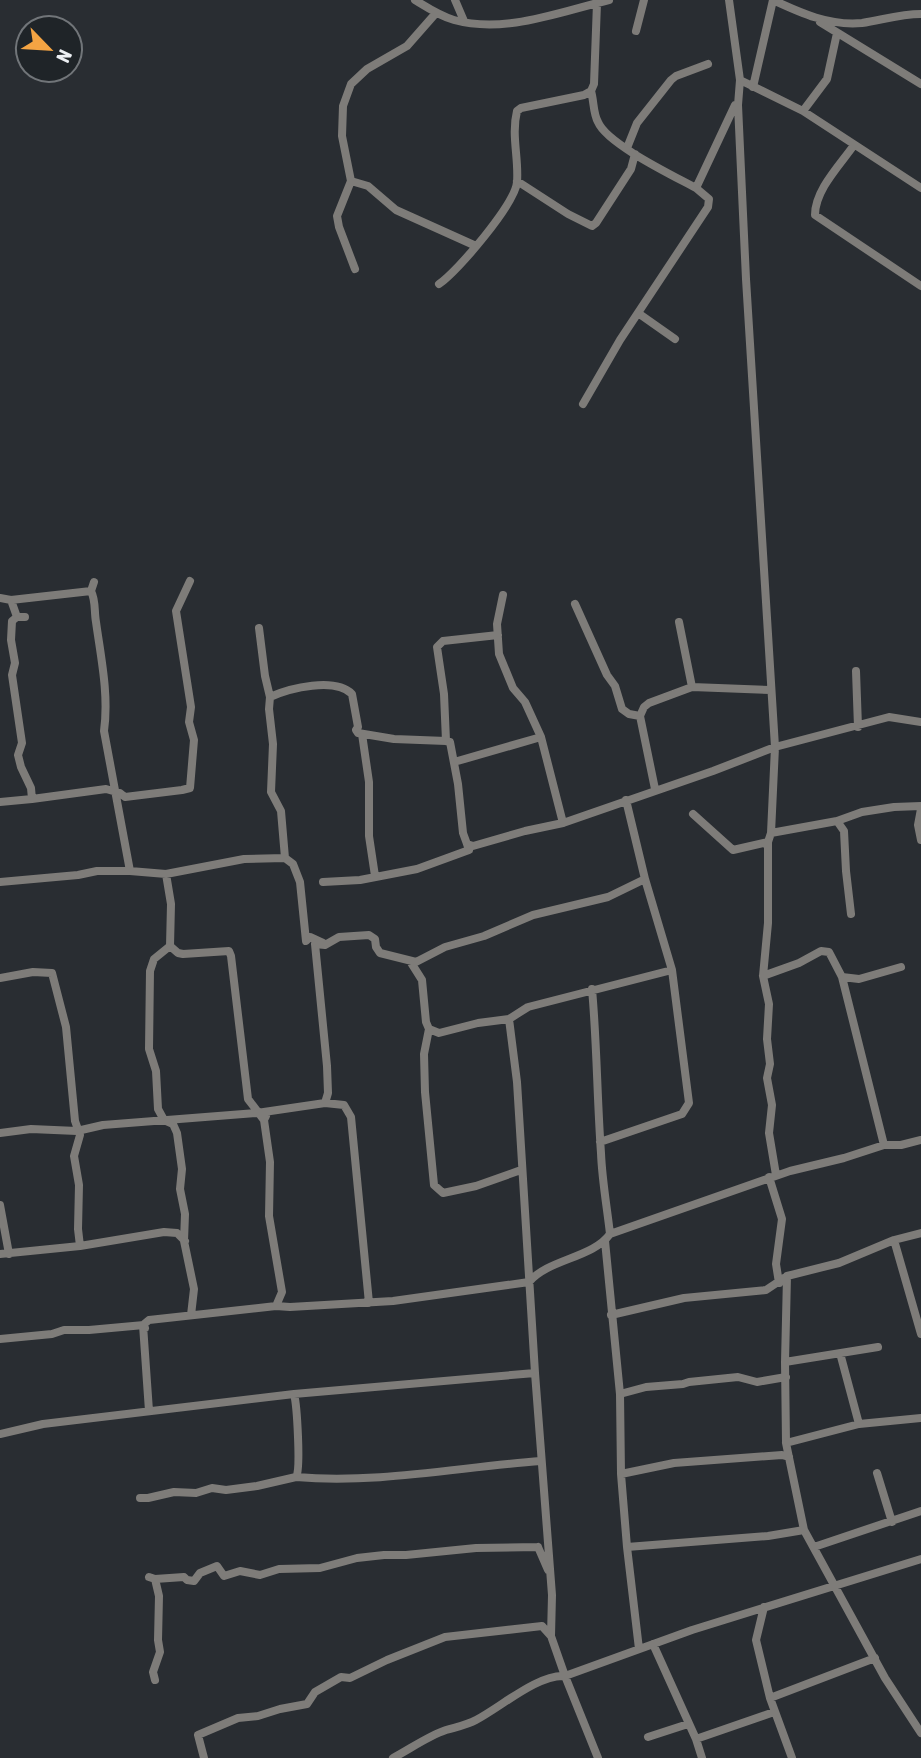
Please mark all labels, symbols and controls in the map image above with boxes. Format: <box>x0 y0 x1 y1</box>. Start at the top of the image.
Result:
north arrow <box>14 14 84 84</box>
text: N <box>52 46 77 66</box>

